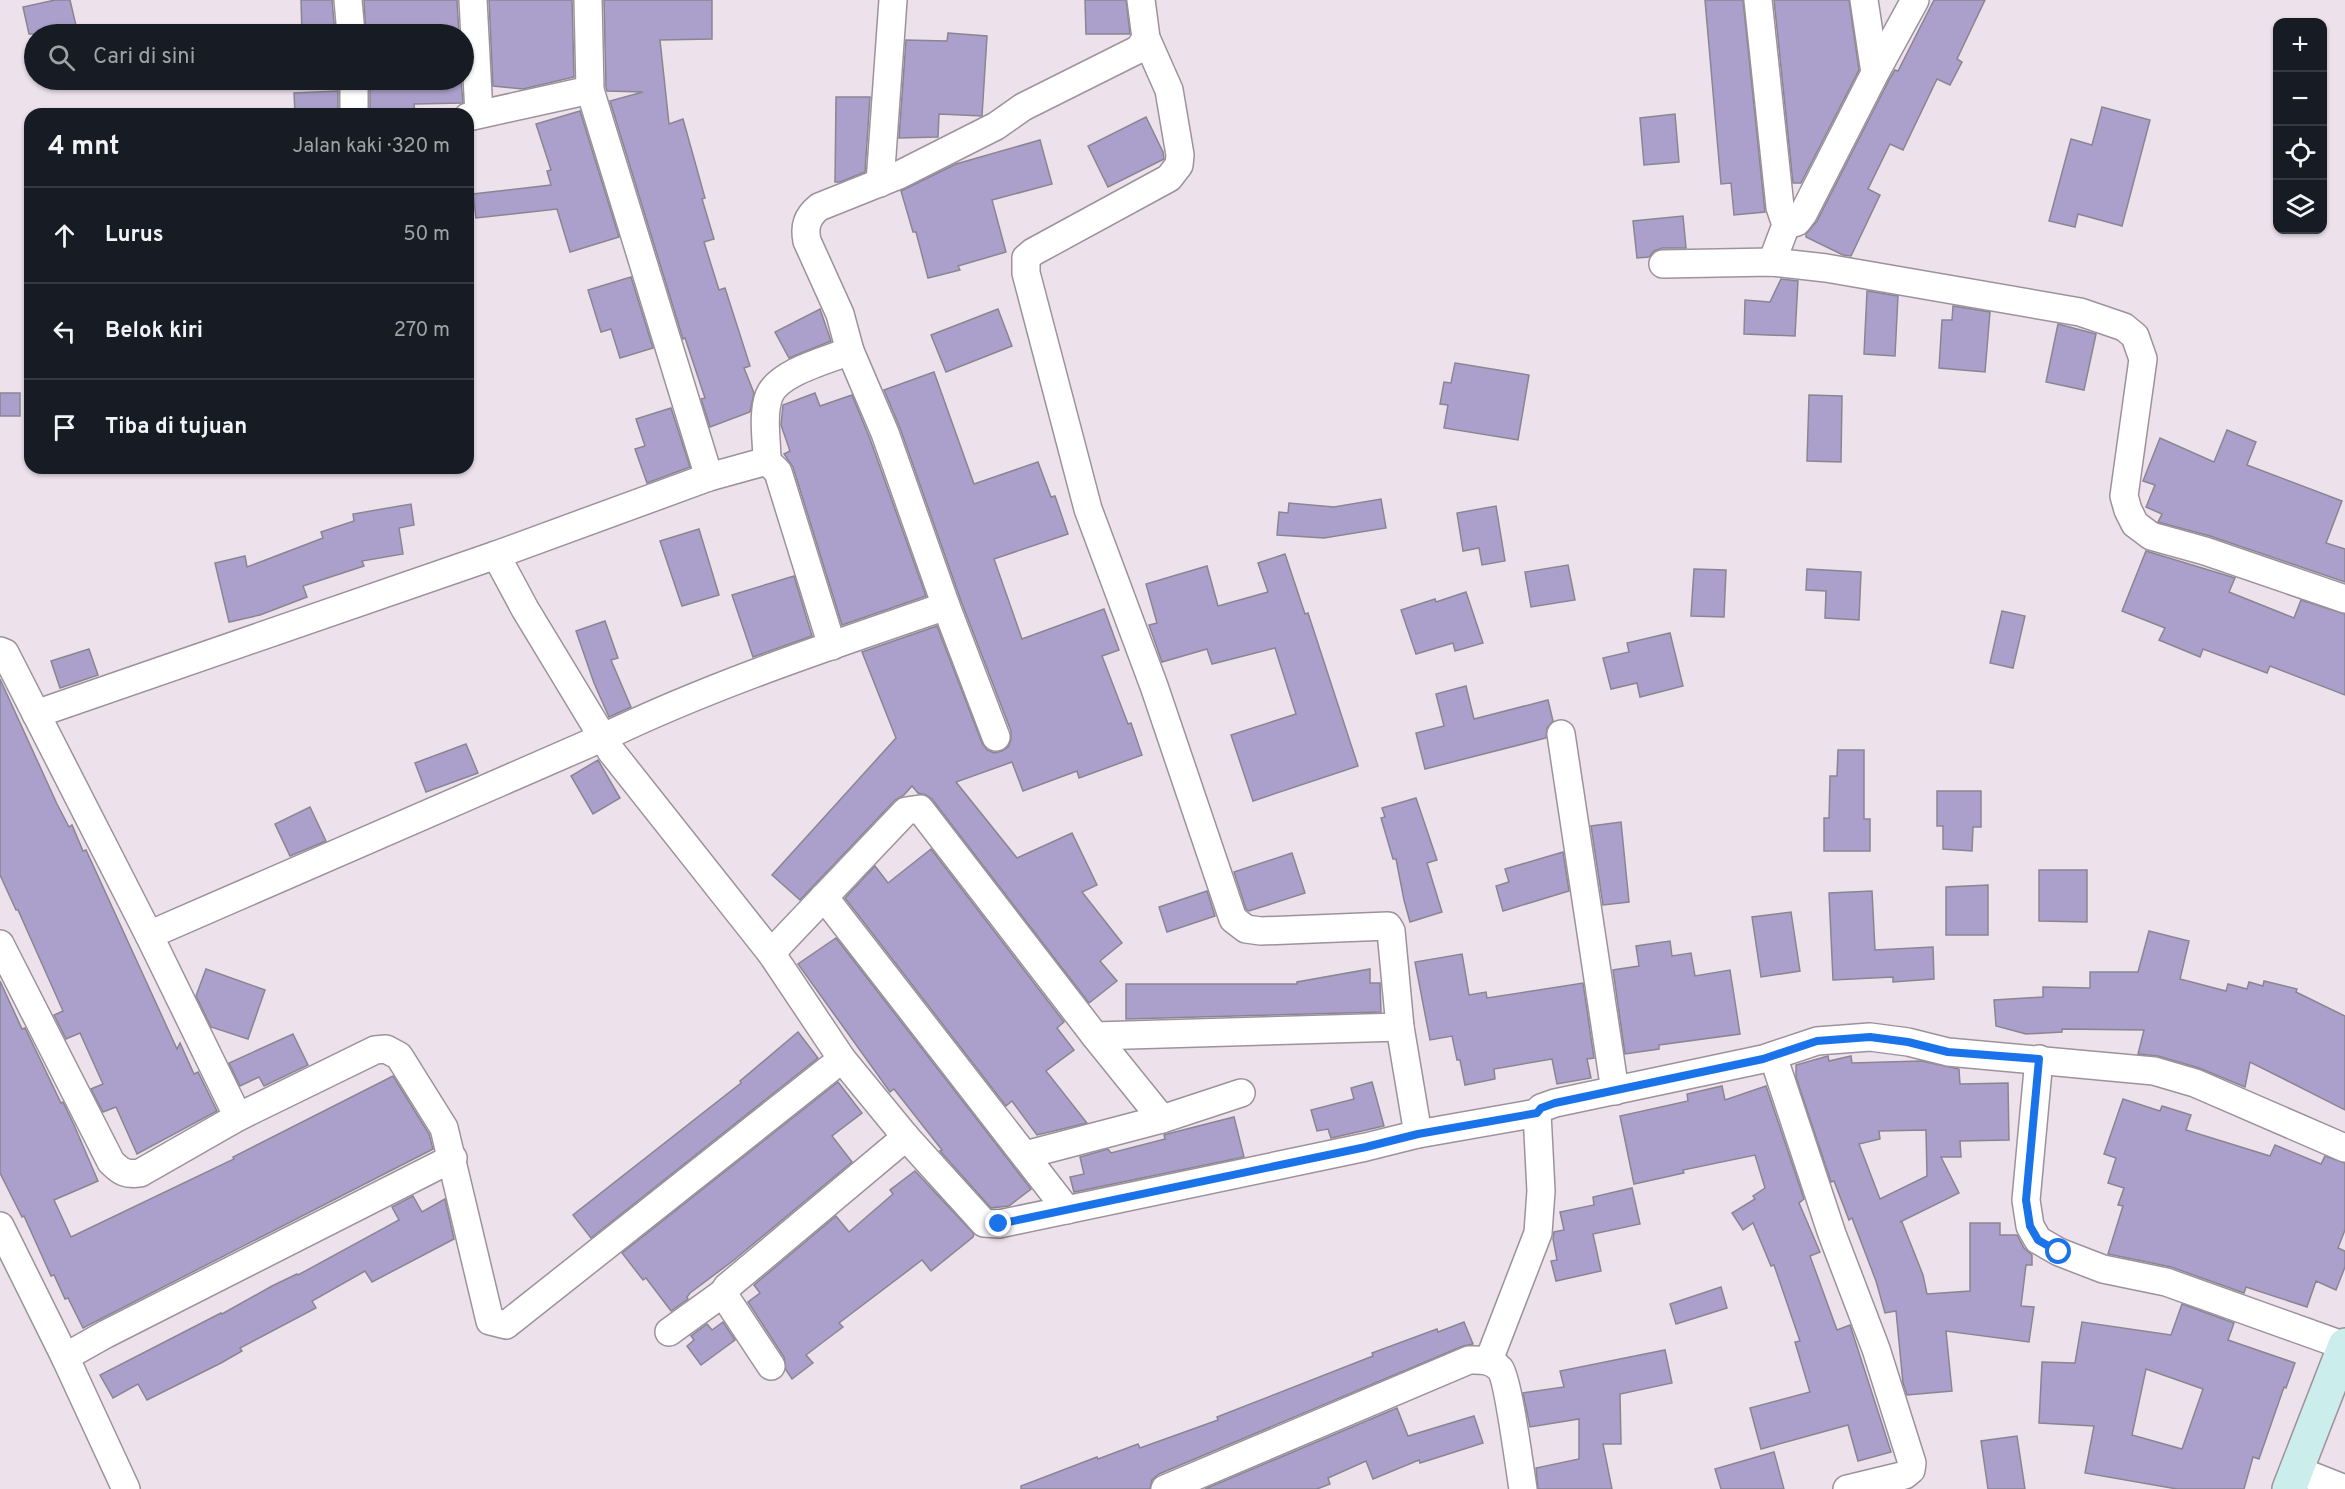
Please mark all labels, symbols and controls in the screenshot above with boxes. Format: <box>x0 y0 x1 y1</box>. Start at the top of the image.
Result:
map controls <box>2273 18 2327 234</box>
button: + <box>2273 18 2327 72</box>
search box <box>24 24 474 90</box>
icon: search <box>45 41 78 74</box>
text: Cari di sini <box>93 44 195 71</box>
button: − <box>2273 72 2327 126</box>
button: locate <box>2273 126 2327 180</box>
text: 4 mnt <box>48 131 119 164</box>
text: Jalan kaki · 320 m <box>292 134 450 160</box>
button: layers <box>2273 180 2327 234</box>
icon: ahead <box>48 219 81 252</box>
text: Lurus <box>105 222 164 249</box>
text: 50 m <box>403 222 450 248</box>
icon: left <box>48 315 81 348</box>
text: Belok kiri <box>105 318 203 345</box>
text: 270 m <box>394 318 450 344</box>
icon: arrive <box>48 411 81 444</box>
text: Tiba di tujuan <box>105 414 247 441</box>
route end <box>985 1210 1011 1236</box>
route start <box>2045 1238 2071 1264</box>

